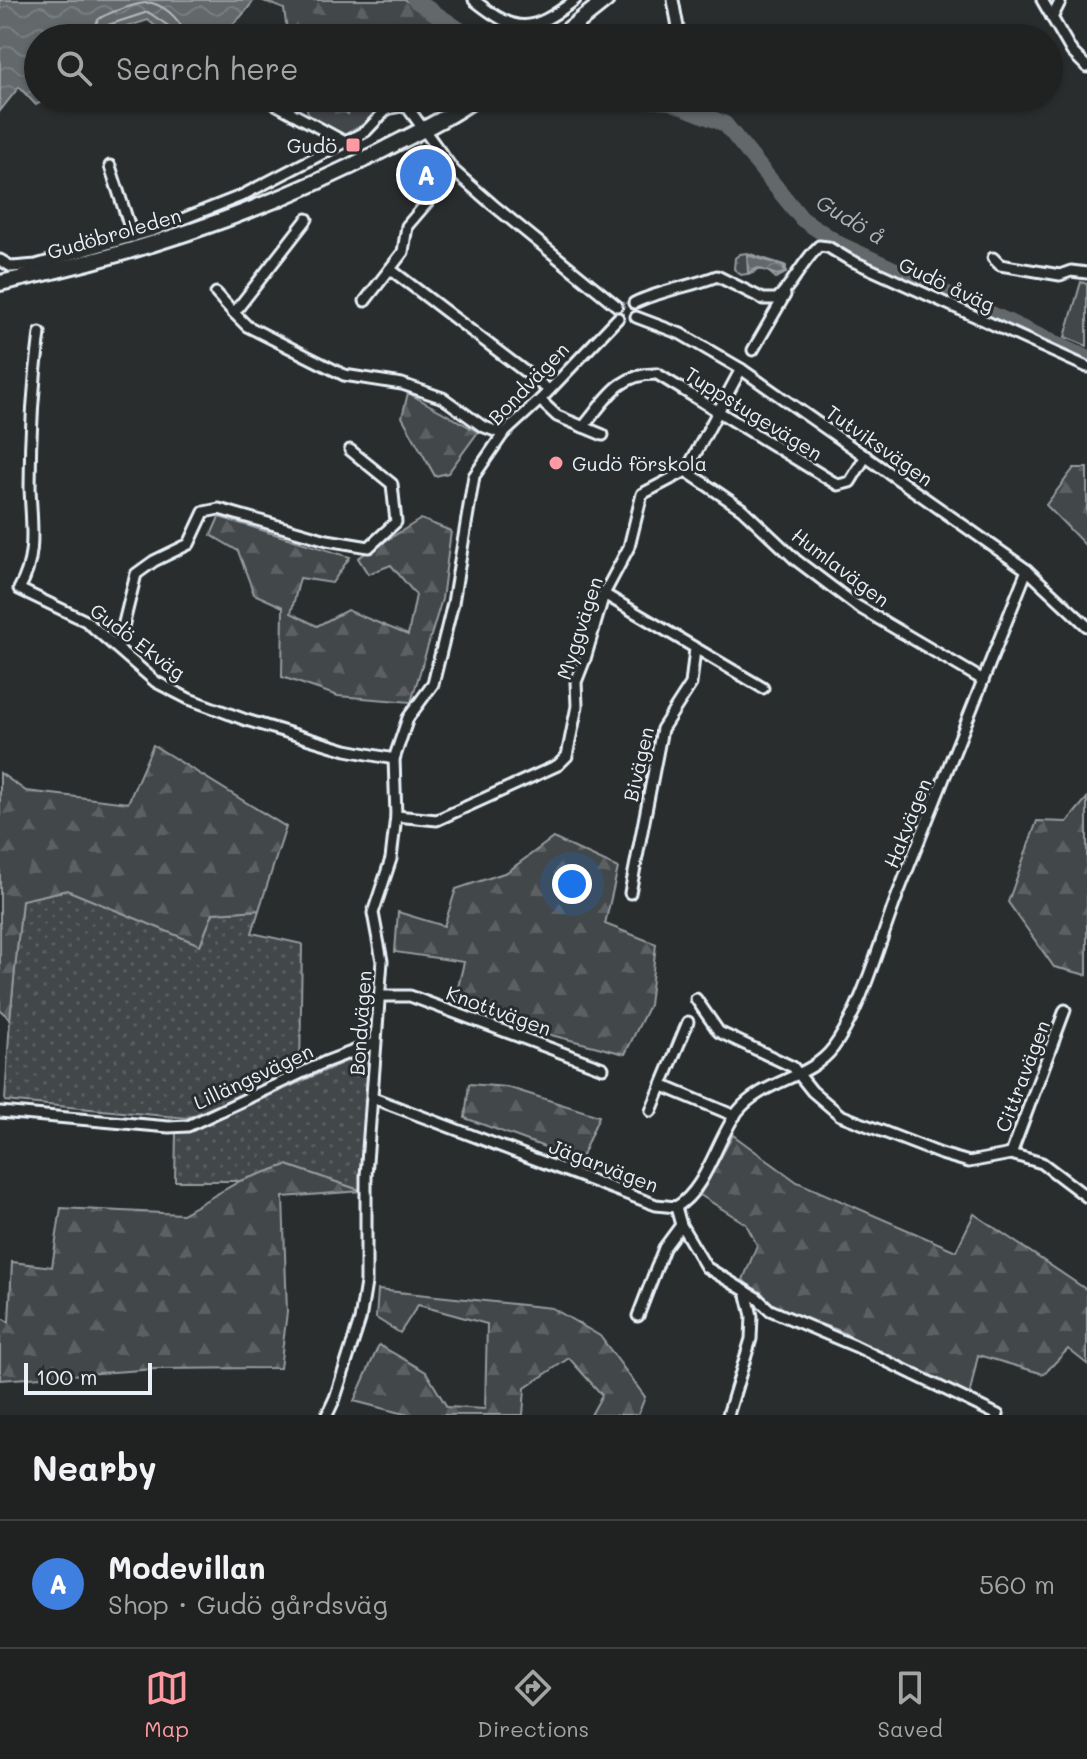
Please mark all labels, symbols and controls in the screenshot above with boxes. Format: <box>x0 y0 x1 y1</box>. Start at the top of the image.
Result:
search box <box>24 24 1063 112</box>
icon: search <box>52 46 96 90</box>
text: Search here <box>116 48 299 88</box>
place label: Gudö <box>287 132 337 158</box>
marker: Gudö <box>344 136 362 154</box>
pin: A <box>400 145 452 205</box>
water label: Gudö å <box>811 187 891 251</box>
street label: Gudöbroleden <box>44 201 184 265</box>
street label: Gudö åväg <box>895 250 999 318</box>
street label: Bondvägen <box>482 336 574 430</box>
street label: Tuppstugevägen <box>680 360 828 466</box>
street label: Tutviksvägen <box>821 398 939 492</box>
place label: Gudö förskola <box>572 450 707 476</box>
marker: Gudö förskola <box>547 454 565 472</box>
street label: Humlavägen <box>787 522 895 612</box>
street label: Myggvägen <box>550 573 608 683</box>
street label: Gudö Ekväg <box>85 597 191 685</box>
street label: Bivägen <box>617 724 659 804</box>
street label: Hakvägen <box>877 774 937 872</box>
your location <box>552 864 592 904</box>
street label: Bondvägen <box>343 970 377 1076</box>
street label: Knottvägen <box>443 979 555 1041</box>
street label: Cittravägen <box>989 1016 1055 1136</box>
street label: Lillängsvägen <box>189 1037 317 1115</box>
street label: Jägarvägen <box>546 1132 662 1198</box>
scale bar <box>24 1359 152 1395</box>
text: 100 m <box>36 1362 98 1391</box>
text: Nearby <box>32 1445 157 1490</box>
text: Modevillan <box>108 1547 266 1587</box>
text: A <box>49 1567 67 1601</box>
text: 560 m <box>979 1567 1055 1601</box>
text: Shop · Gudö gårdsväg <box>108 1587 388 1621</box>
tab: Map <box>144 1666 189 1743</box>
tab: Directions <box>477 1666 589 1743</box>
tab: Saved <box>878 1666 943 1743</box>

